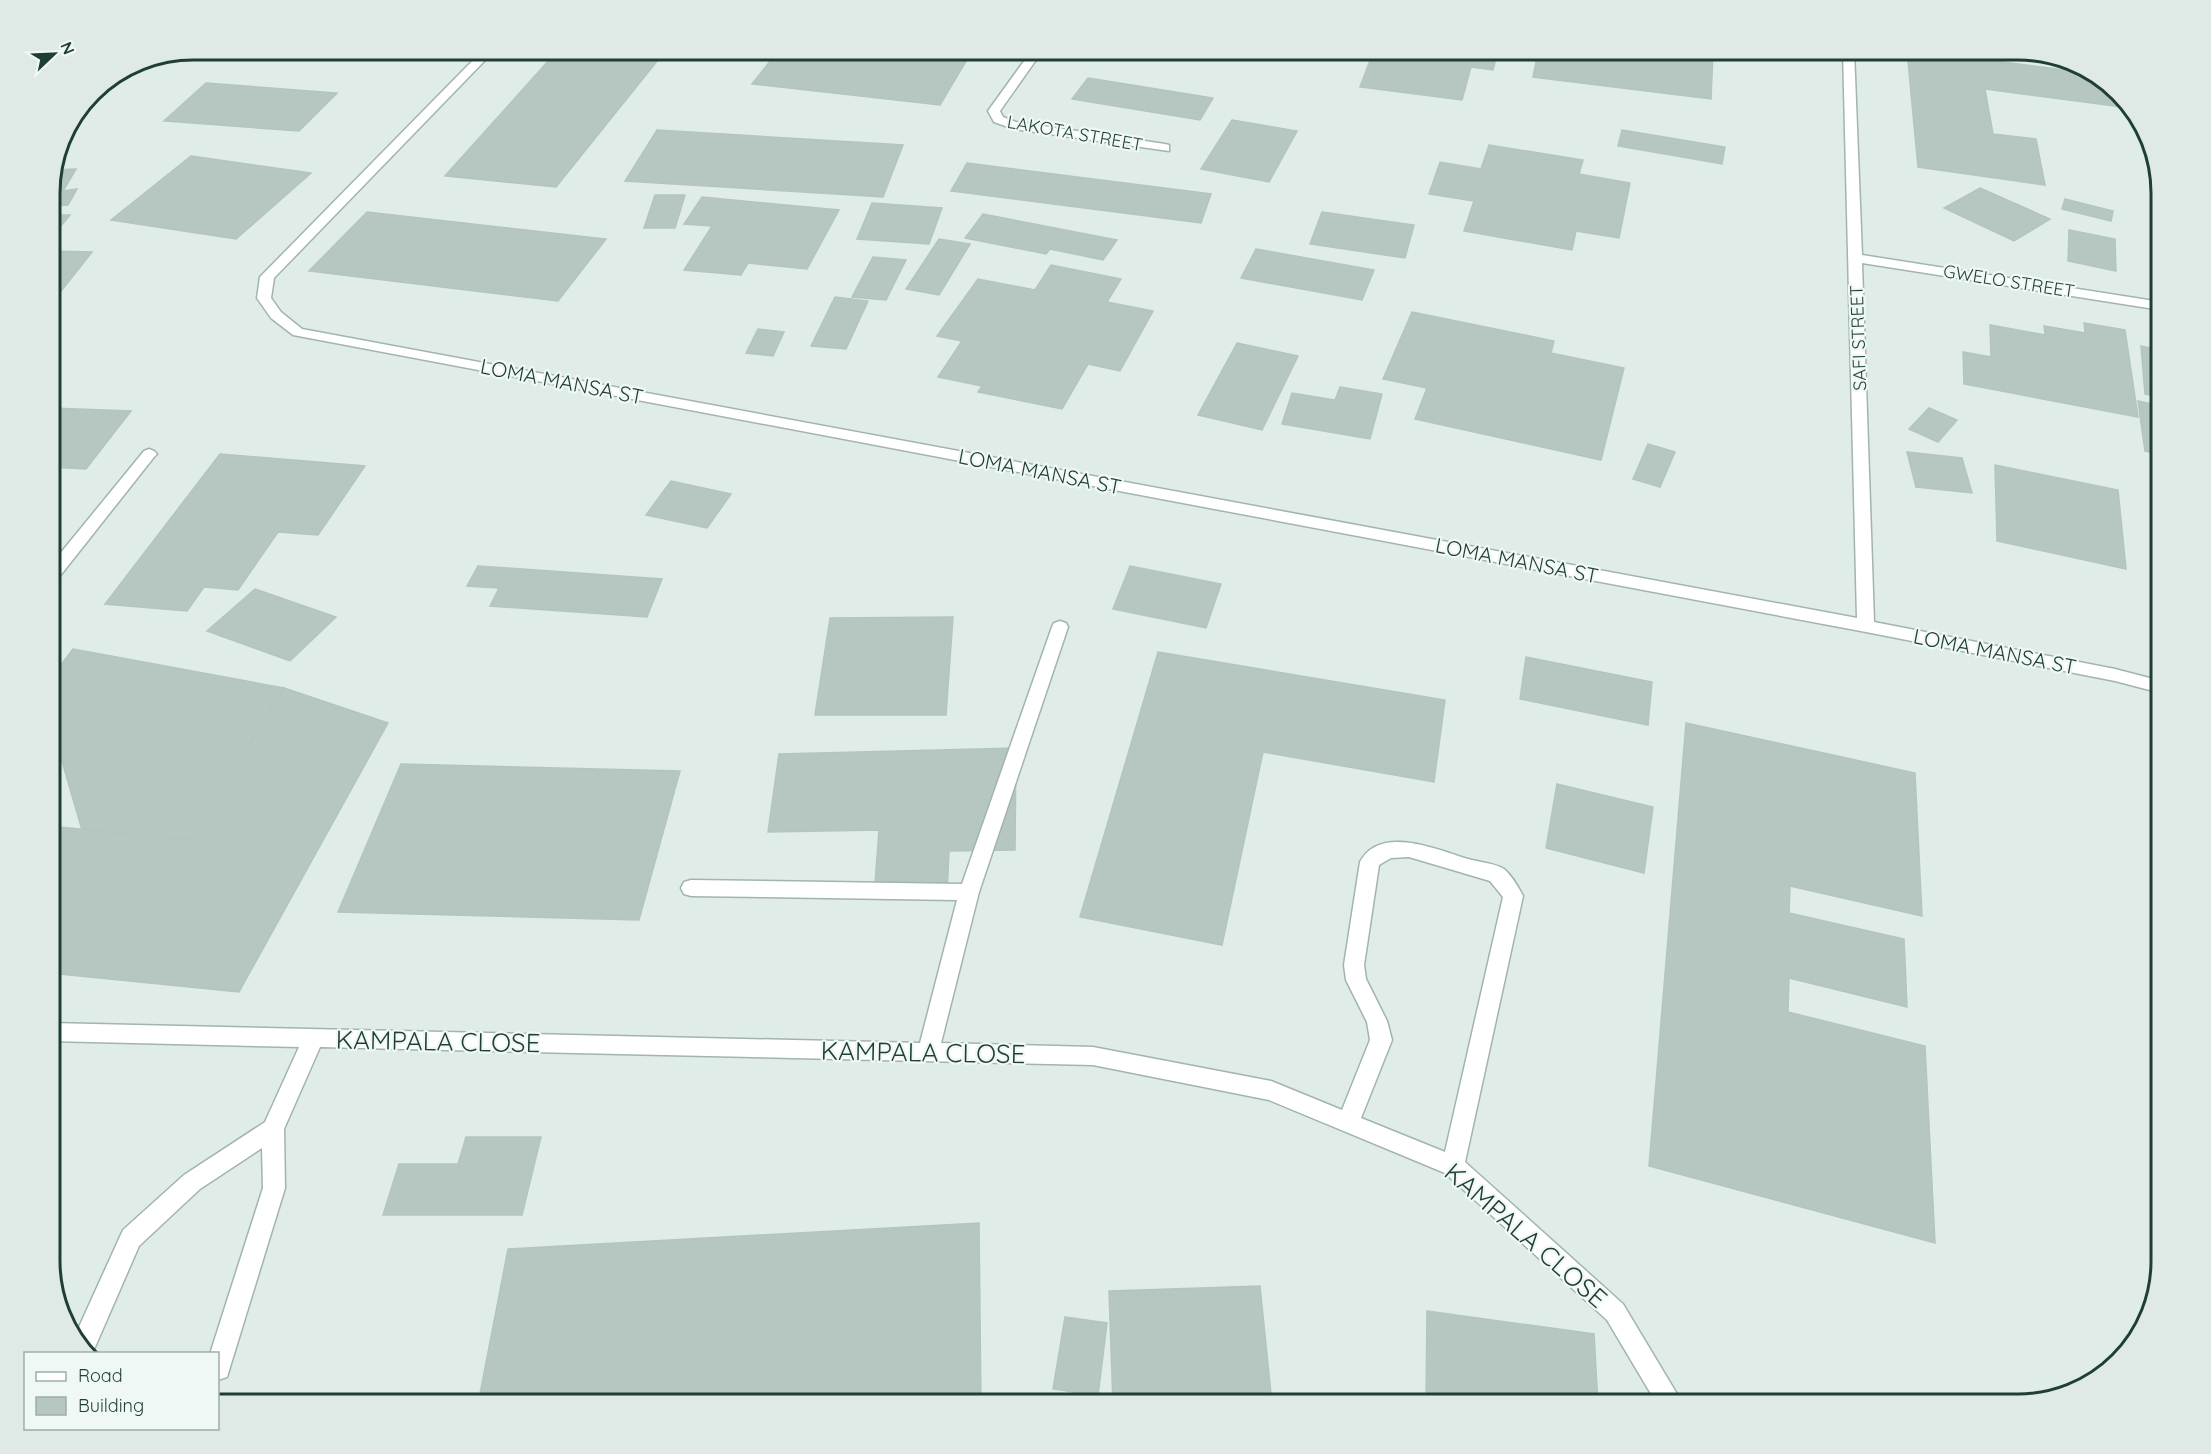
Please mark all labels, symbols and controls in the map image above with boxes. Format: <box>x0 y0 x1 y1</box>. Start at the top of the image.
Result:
north arrow <box>24 24 84 84</box>
text: N <box>56 39 79 57</box>
street label: LAKOTA STREET <box>1005 110 1145 156</box>
street label: GWELO STREET <box>1942 259 2076 303</box>
street label: SAFI STREET <box>1845 285 1871 391</box>
street label: LOMA MANSA ST <box>478 352 646 410</box>
street label: LOMA MANSA ST <box>956 442 1124 500</box>
street label: LOMA MANSA ST <box>1433 531 1601 589</box>
street label: LOMA MANSA ST <box>1911 622 2079 680</box>
street label: KAMPALA CLOSE <box>335 1023 541 1059</box>
street label: KAMPALA CLOSE <box>820 1034 1026 1070</box>
street label: KAMPALA CLOSE <box>1438 1155 1614 1315</box>
legend <box>24 1352 219 1430</box>
text: Road <box>78 1364 123 1387</box>
text: Building <box>78 1394 144 1417</box>

